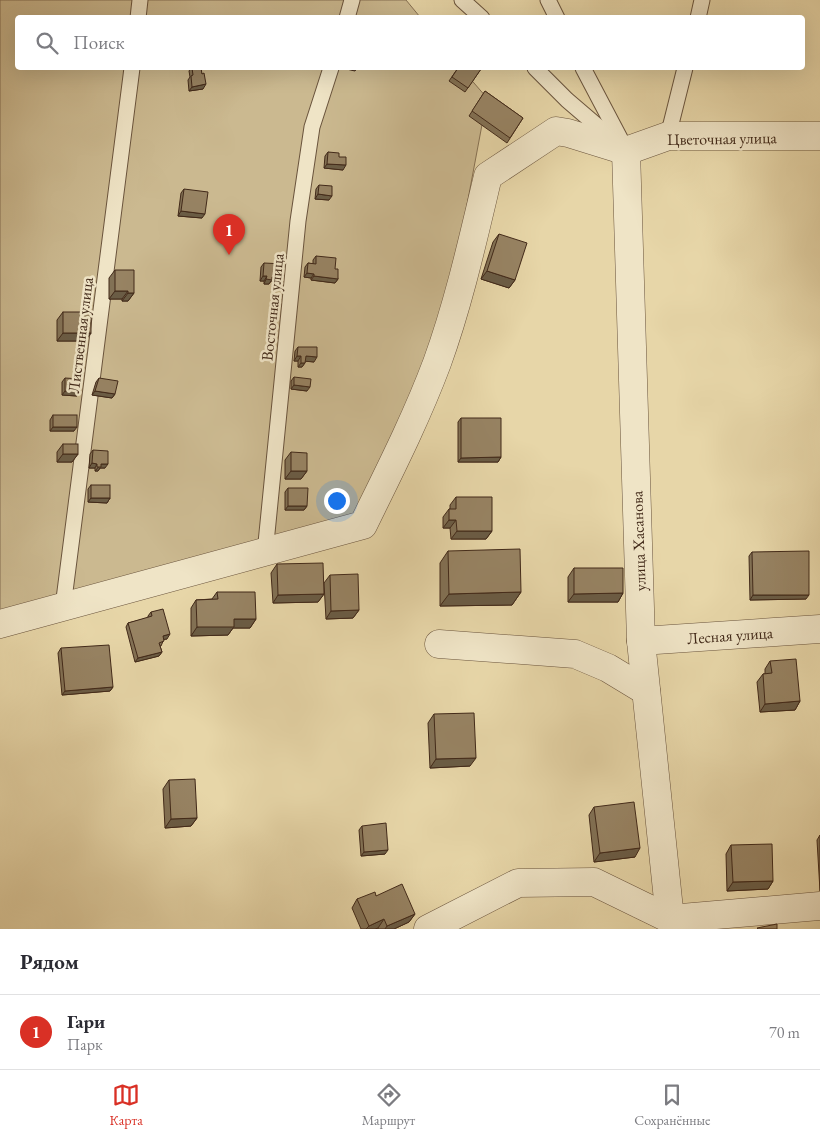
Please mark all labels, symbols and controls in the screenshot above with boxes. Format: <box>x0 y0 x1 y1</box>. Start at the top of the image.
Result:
search box <box>15 15 805 70</box>
icon: search <box>33 29 61 57</box>
text: Поиск <box>73 30 125 55</box>
street label: Цветочная улица <box>667 127 778 150</box>
pin: 1 <box>213 214 245 255</box>
street label: Восточная улица <box>256 252 289 362</box>
street label: Лиственная улица <box>63 275 98 394</box>
your location <box>324 488 350 514</box>
street label: улица Хасанова <box>626 490 651 591</box>
street label: Лесная улица <box>686 622 774 649</box>
text: Рядом <box>20 948 79 975</box>
text: Гари <box>67 1009 105 1034</box>
text: 1 <box>32 1022 40 1043</box>
text: 70 m <box>769 1022 800 1043</box>
text: Парк <box>67 1034 103 1055</box>
tab: Карта <box>109 1081 143 1129</box>
tab: Маршрут <box>362 1081 415 1129</box>
tab: Сохранённые <box>634 1081 711 1129</box>

